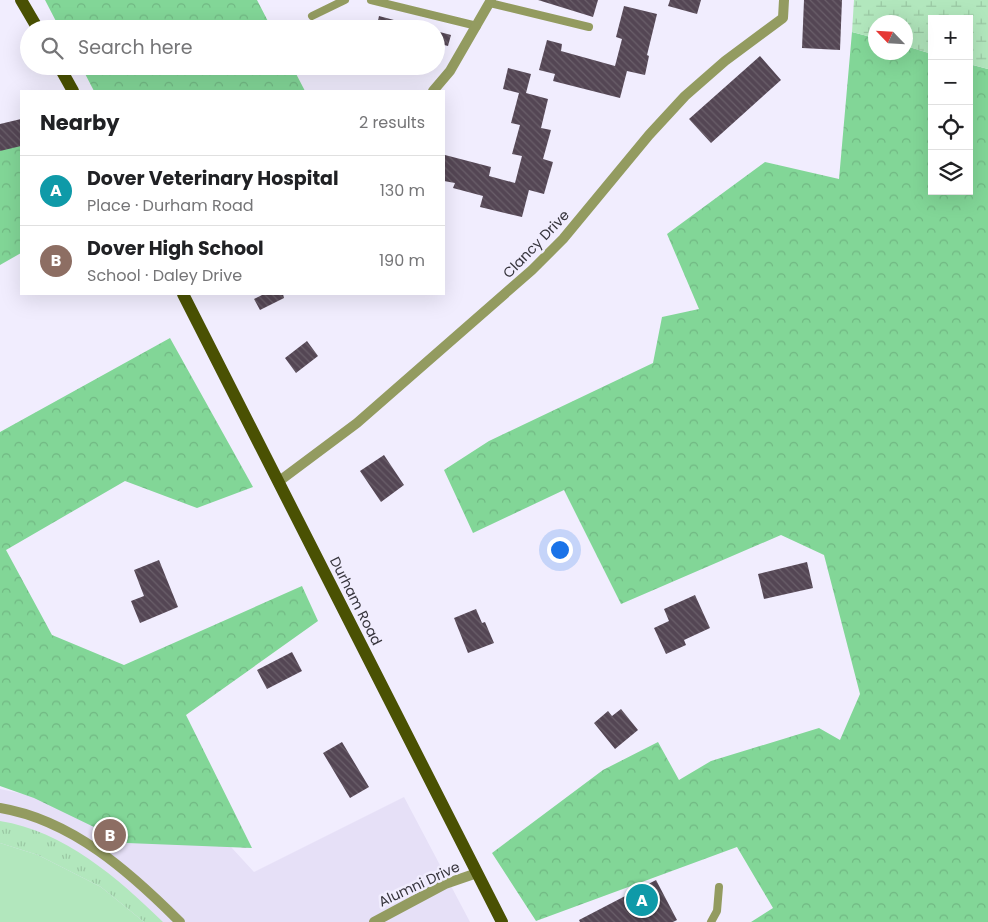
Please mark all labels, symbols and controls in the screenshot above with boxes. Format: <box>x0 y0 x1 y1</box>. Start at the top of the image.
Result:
north arrow <box>868 15 913 60</box>
map controls <box>928 15 973 195</box>
button: + <box>928 15 973 60</box>
search box <box>20 20 445 75</box>
icon: search <box>38 34 66 62</box>
text: Search here <box>78 34 192 61</box>
button: − <box>928 60 973 105</box>
button: locate <box>928 105 973 150</box>
text: Nearby <box>40 108 120 137</box>
text: 2 results <box>359 111 425 134</box>
button: layers <box>928 150 973 195</box>
text: Dover Veterinary Hospital <box>87 165 339 192</box>
text: A <box>50 179 62 202</box>
text: 130 m <box>380 179 425 202</box>
text: Place · Durham Road <box>87 194 254 217</box>
street label: Clancy Drive <box>498 205 574 283</box>
text: Dover High School <box>87 235 264 262</box>
text: B <box>51 249 61 272</box>
text: 190 m <box>379 249 425 272</box>
text: School · Daley Drive <box>87 264 242 287</box>
your location <box>547 537 573 563</box>
street label: Durham Road <box>325 553 387 649</box>
pin: B <box>94 816 126 854</box>
street label: Alumni Drive <box>375 856 463 912</box>
pin: A <box>626 881 658 919</box>

